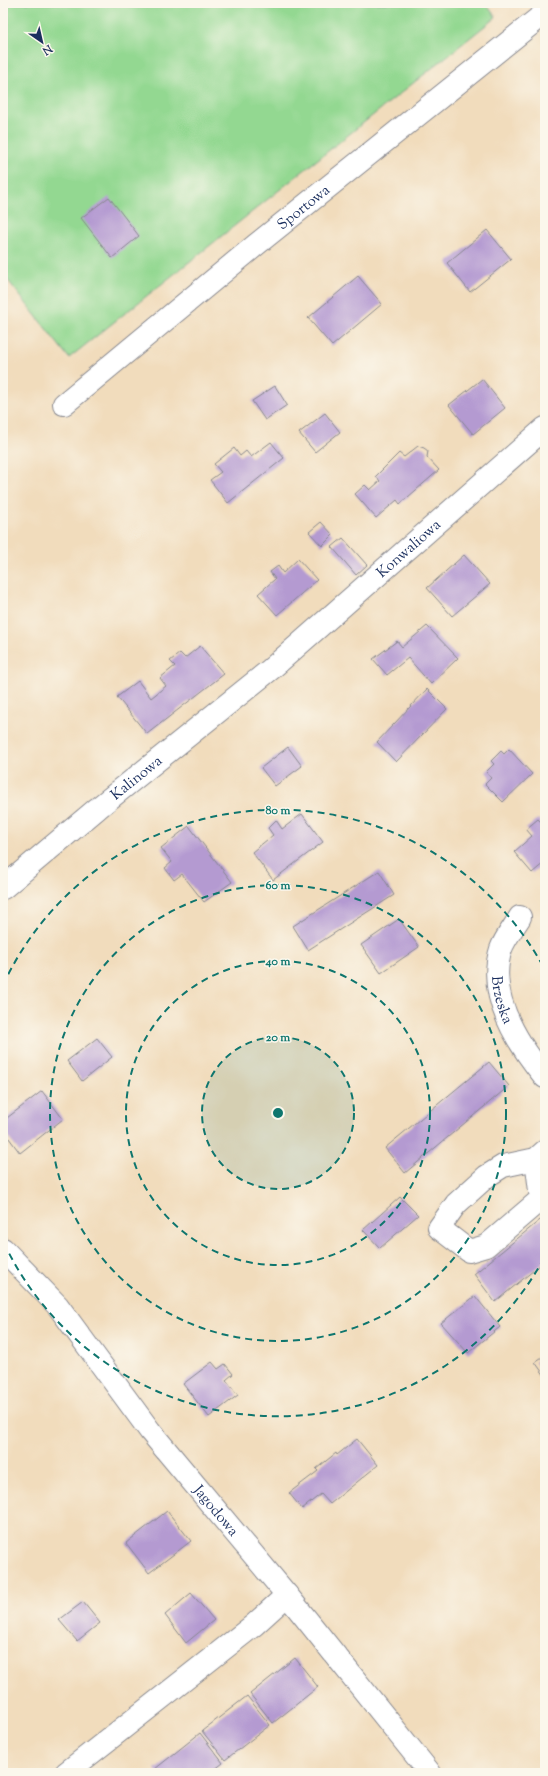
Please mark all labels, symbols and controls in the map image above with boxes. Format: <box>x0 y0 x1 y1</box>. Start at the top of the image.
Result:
north arrow <box>22 22 62 62</box>
text: N <box>39 40 56 59</box>
street label: Sportowa <box>273 180 335 236</box>
street label: Konwaliowa <box>373 515 446 583</box>
street label: Kalinowa <box>107 751 167 806</box>
text: 80 m <box>266 802 290 820</box>
text: 60 m <box>266 877 290 895</box>
text: 40 m <box>265 953 290 971</box>
street label: Brzeska <box>485 975 517 1028</box>
text: 20 m <box>266 1029 290 1047</box>
centre of rings <box>271 1106 285 1120</box>
street label: Jagodowa <box>187 1481 243 1542</box>

